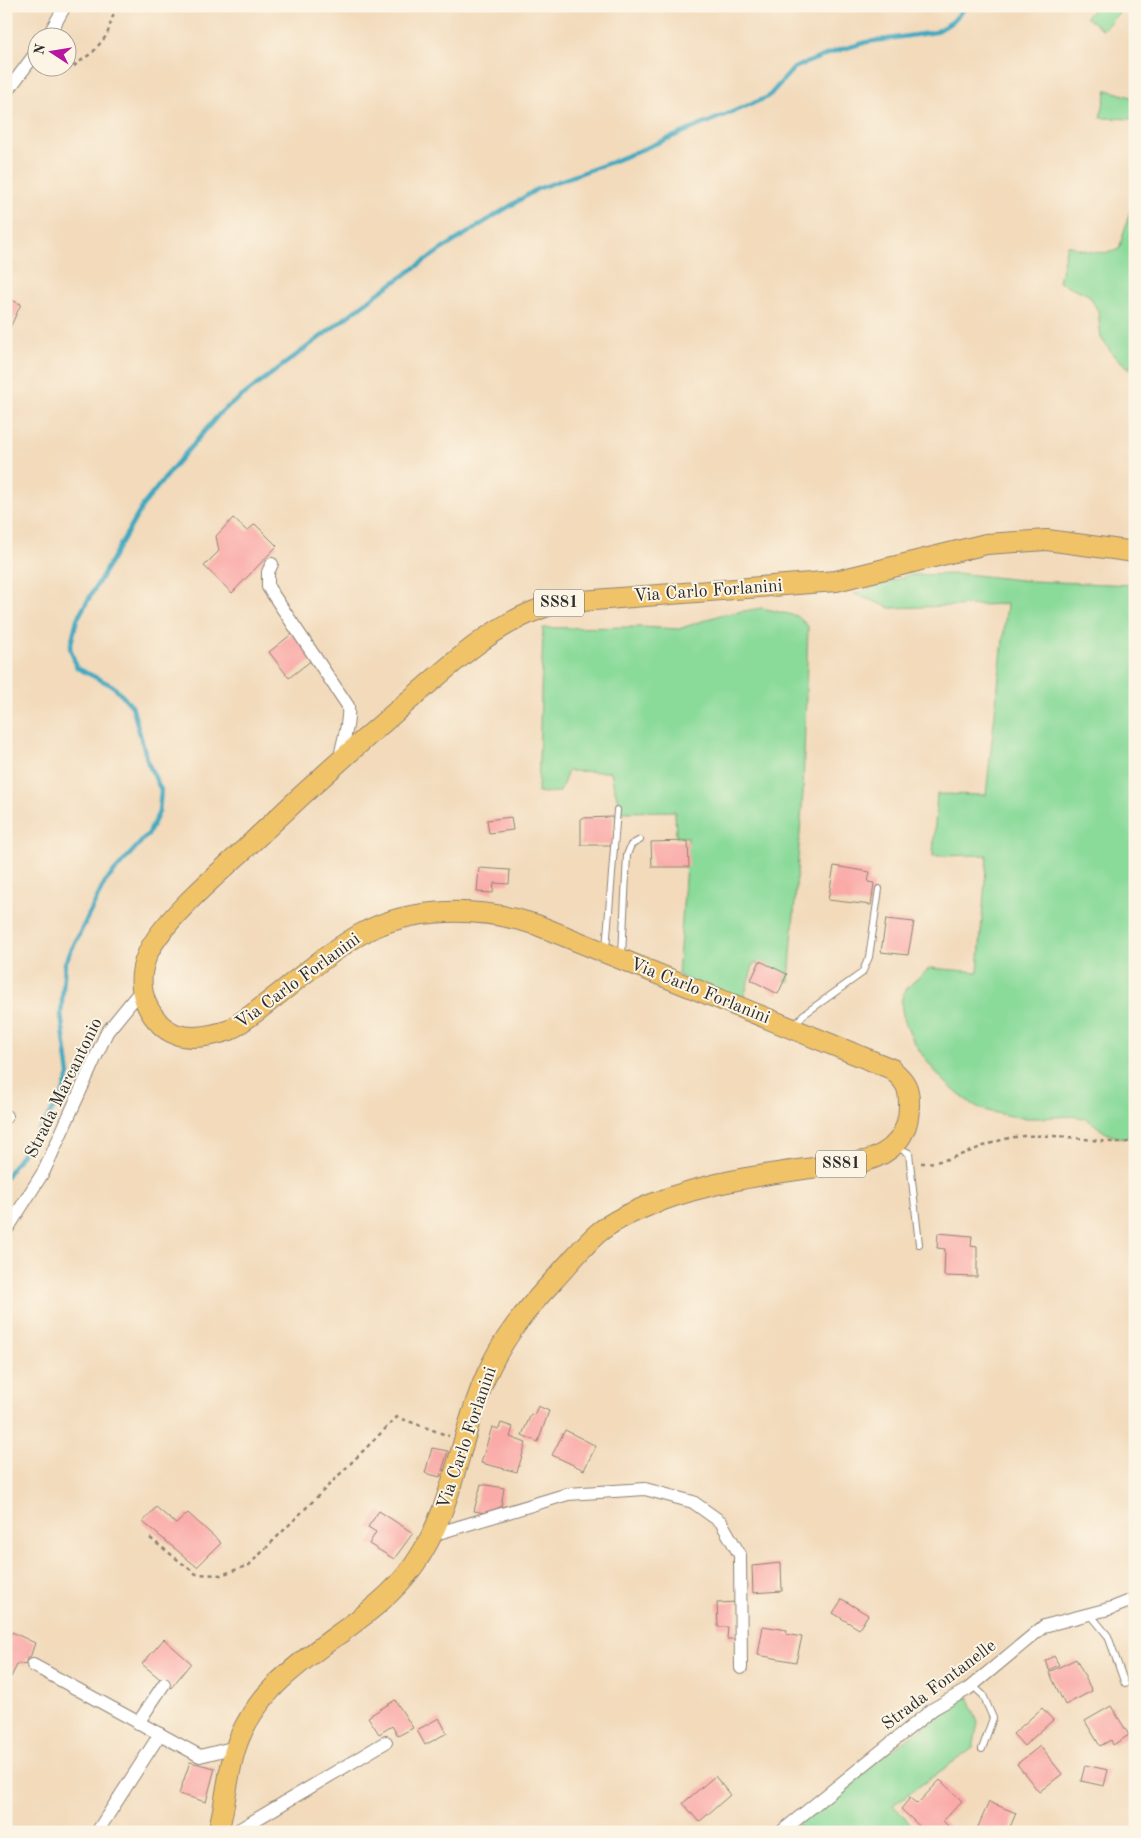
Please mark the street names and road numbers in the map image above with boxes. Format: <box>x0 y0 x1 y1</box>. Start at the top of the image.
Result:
street label: Via Carlo Forlanini <box>633 577 783 605</box>
road number: SS81 <box>534 590 584 616</box>
street label: Via Carlo Forlanini <box>232 930 364 1032</box>
street label: Via Carlo Forlanini <box>627 955 773 1027</box>
street label: Strada Marcantonio <box>22 1015 106 1161</box>
road number: SS81 <box>816 1150 866 1178</box>
street label: Via Carlo Forlanini <box>434 1364 500 1511</box>
street label: Strada Fontanelle <box>879 1636 999 1734</box>

